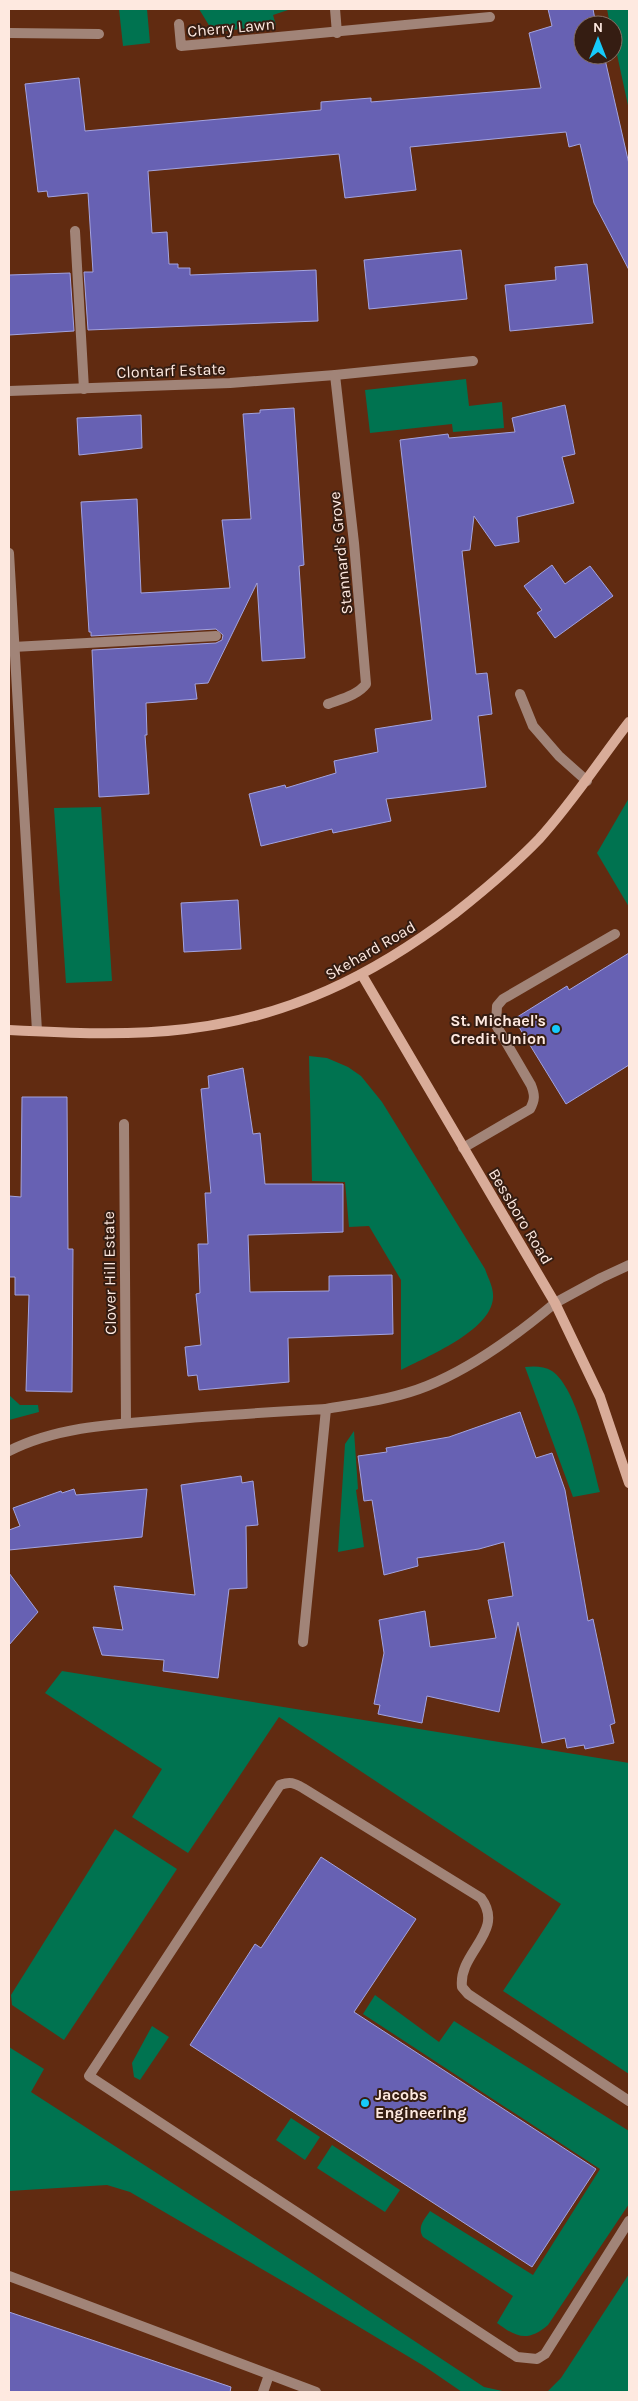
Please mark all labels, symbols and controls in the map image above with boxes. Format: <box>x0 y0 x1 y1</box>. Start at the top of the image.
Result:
street label: Cherry Lawn <box>186 14 276 41</box>
north arrow <box>573 15 623 65</box>
text: N <box>593 19 603 36</box>
street label: Clontarf Estate <box>116 359 226 382</box>
street label: Stannard's Grove <box>325 491 356 615</box>
street label: Skehard Road <box>322 917 419 984</box>
place label: St. Michael's Credit Union <box>450 1011 546 1048</box>
marker: St. Michael's Credit Union <box>550 1023 562 1035</box>
street label: Bessboro Road <box>485 1165 557 1268</box>
street label: Clover Hill Estate <box>99 1211 120 1335</box>
place label: Jacobs Engineering <box>375 2085 467 2122</box>
marker: Jacobs Engineering <box>359 2097 371 2109</box>

